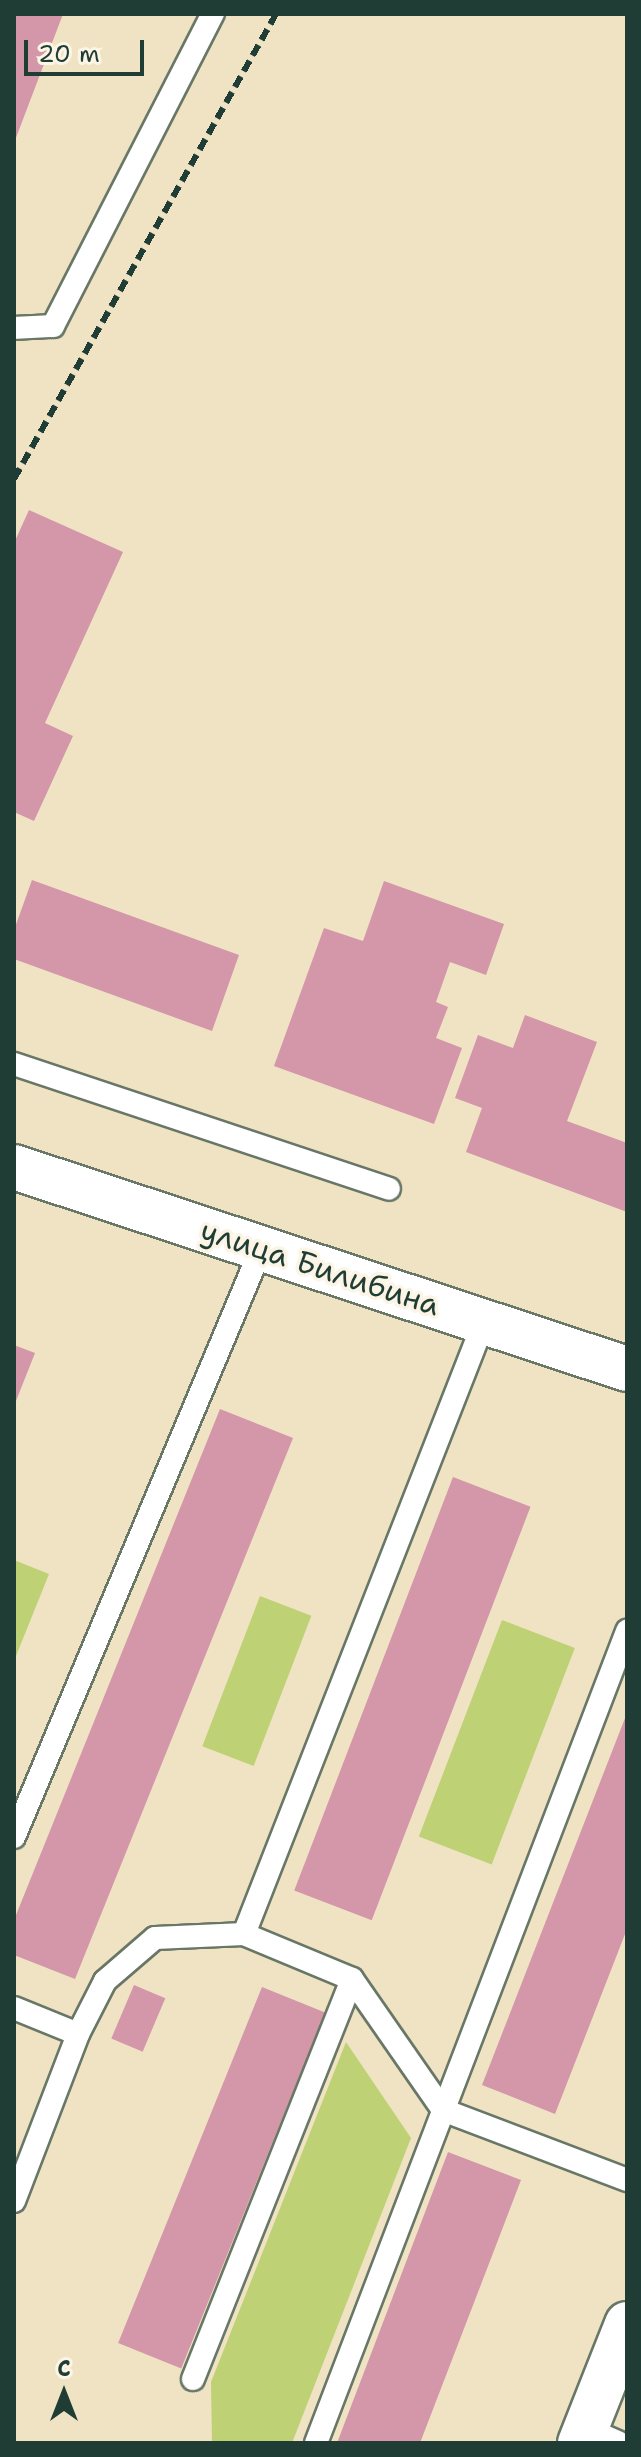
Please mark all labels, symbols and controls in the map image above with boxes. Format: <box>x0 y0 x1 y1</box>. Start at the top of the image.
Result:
scale bar <box>28 24 148 74</box>
text: 20 m <box>38 38 100 70</box>
street label: улица Билибина <box>196 1212 444 1324</box>
north arrow <box>24 2353 104 2433</box>
text: С <box>57 2354 71 2383</box>

